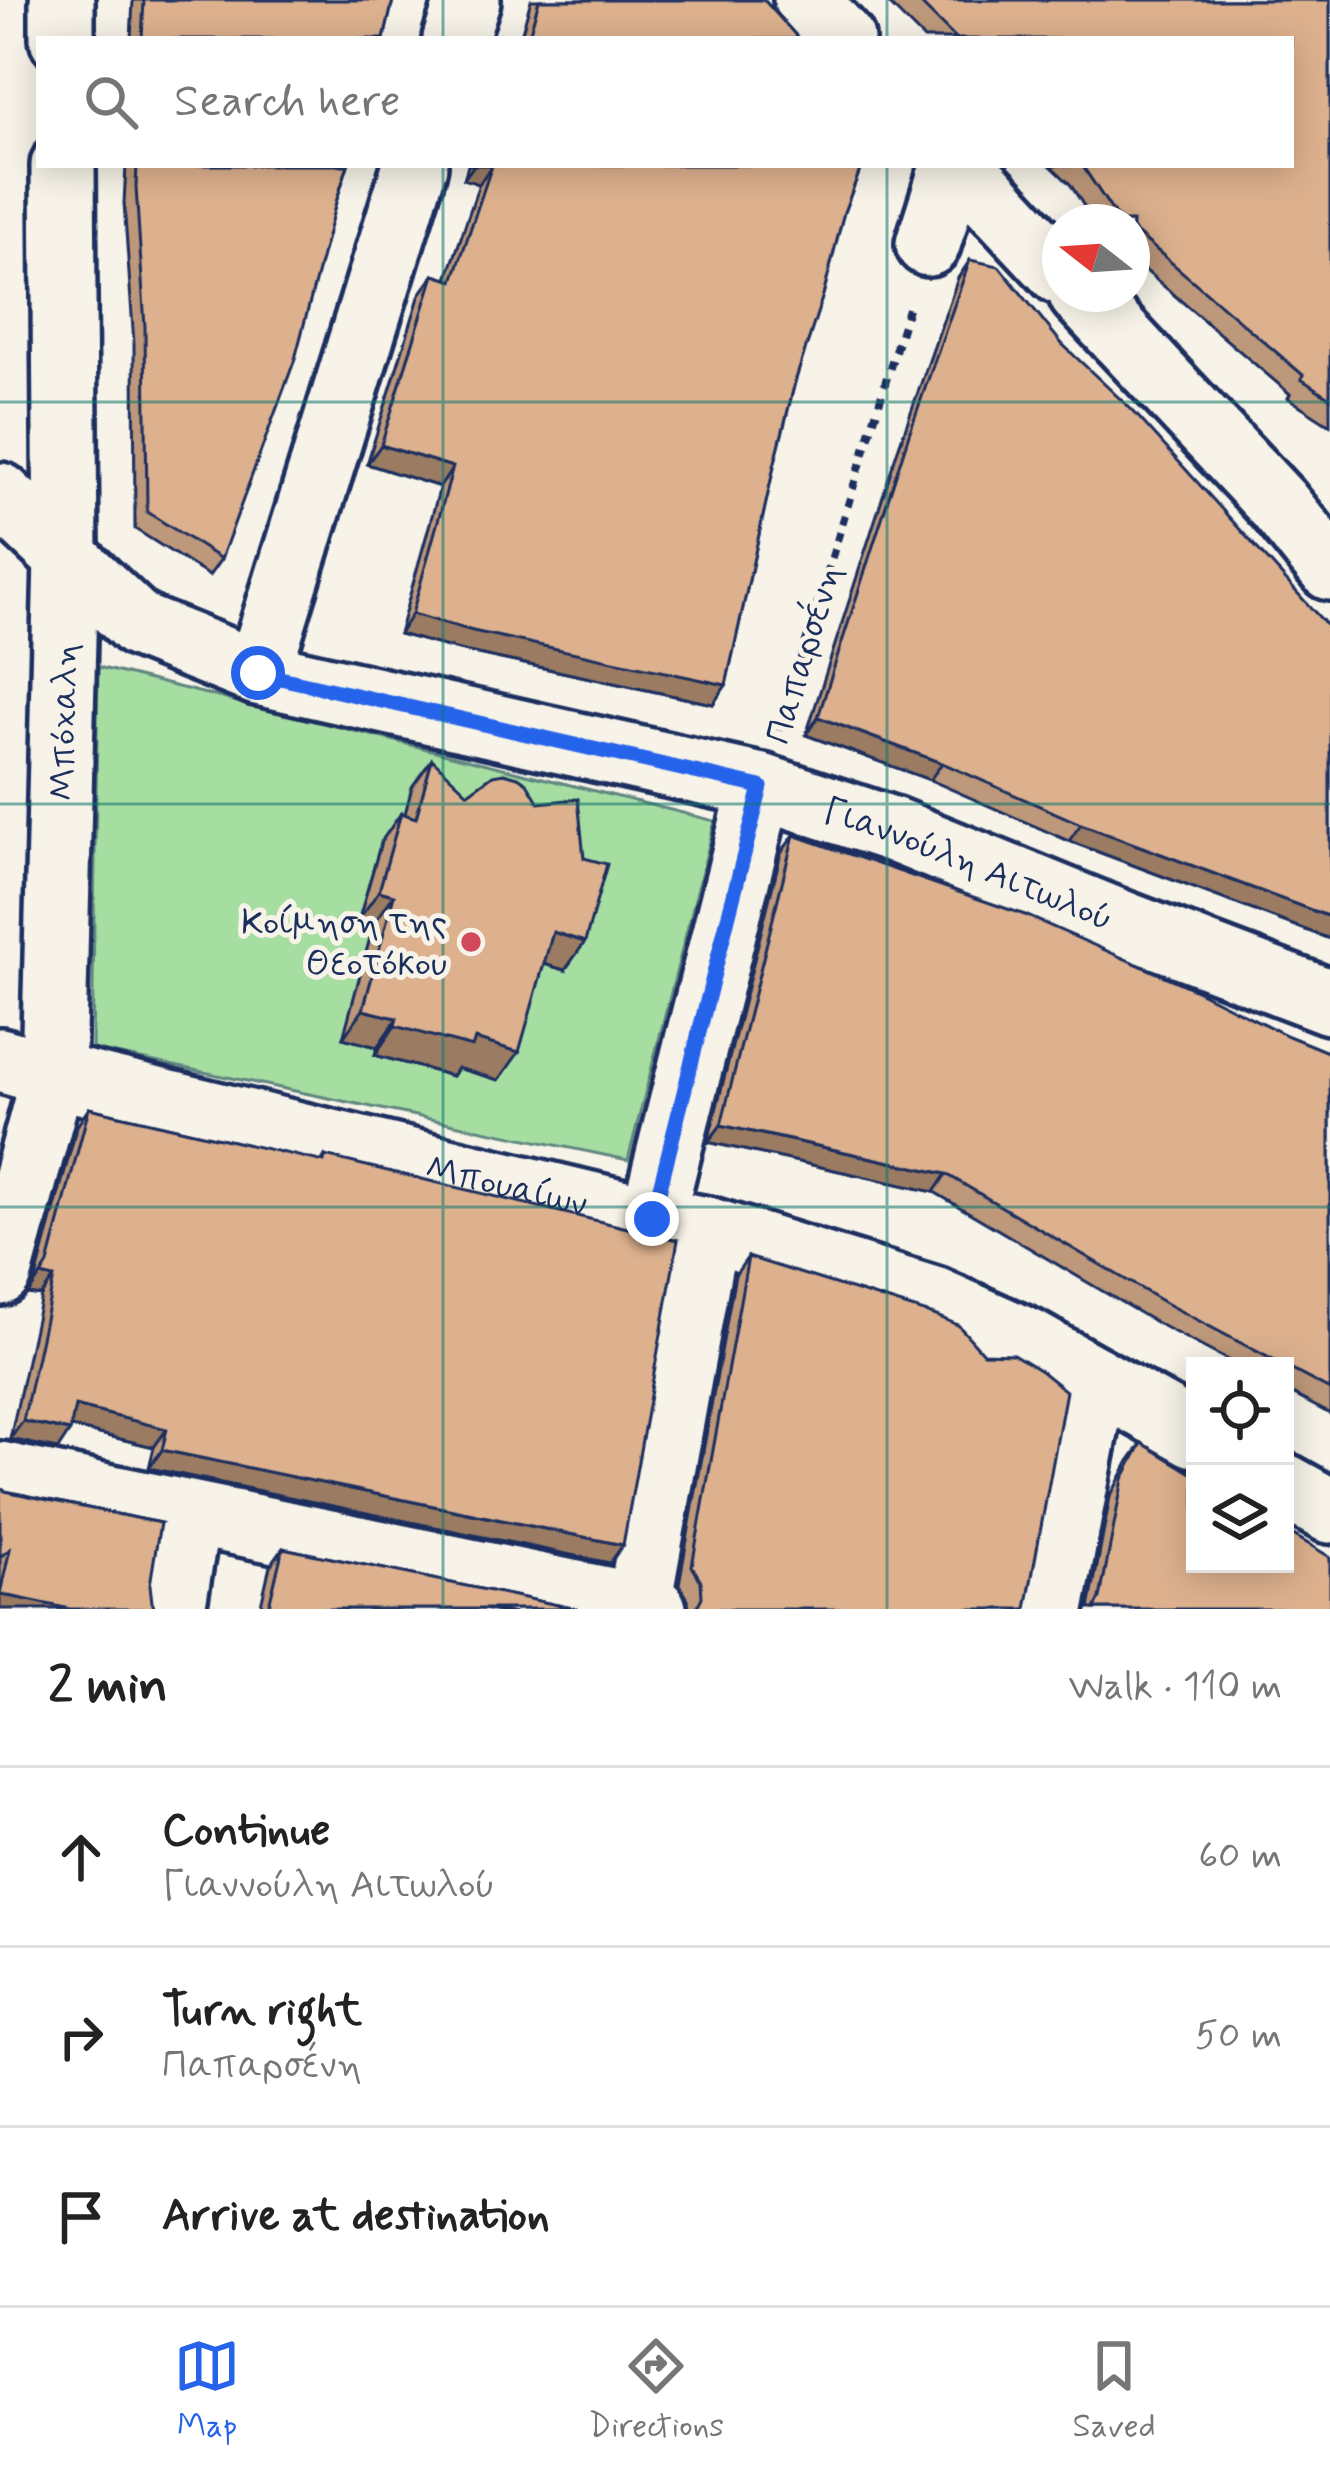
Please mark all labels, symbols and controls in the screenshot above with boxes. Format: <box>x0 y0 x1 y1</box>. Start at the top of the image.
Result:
search box <box>36 36 1294 168</box>
icon: search <box>78 69 144 135</box>
text: Search here <box>174 73 401 132</box>
north arrow <box>1042 204 1150 312</box>
street label: Παπαρσένη <box>754 559 855 750</box>
street label: Μπόχαλη <box>40 643 91 802</box>
route start <box>231 646 285 700</box>
street label: Γιαννούλη Αιτωλού <box>817 788 1120 944</box>
place label: Κοίμηση της Θεοτόκου <box>241 901 447 989</box>
marker: Κοίμηση της Θεοτόκου <box>458 929 484 955</box>
street label: Μπουαίων <box>421 1145 592 1230</box>
route end <box>625 1192 679 1246</box>
map controls <box>1186 1357 1294 1573</box>
button: locate <box>1186 1357 1294 1465</box>
button: layers <box>1186 1465 1294 1573</box>
text: 2 min <box>48 1654 168 1720</box>
text: Walk · 110 m <box>1069 1662 1282 1713</box>
text: Continue <box>162 1802 330 1861</box>
icon: ahead <box>48 1824 114 1890</box>
text: 60 m <box>1198 1831 1282 1882</box>
text: Γιαννούλη Αιτωλού <box>162 1861 495 1912</box>
text: Turn right <box>162 1982 362 2041</box>
icon: right <box>48 2004 114 2070</box>
text: 50 m <box>1195 2011 1282 2062</box>
text: Παπαρσένη <box>162 2041 362 2092</box>
icon: arrive <box>48 2184 114 2250</box>
text: Arrive at destination <box>162 2187 550 2246</box>
tab: Map <box>174 2333 240 2449</box>
tab: Directions <box>588 2333 724 2449</box>
tab: Saved <box>1072 2333 1156 2449</box>

